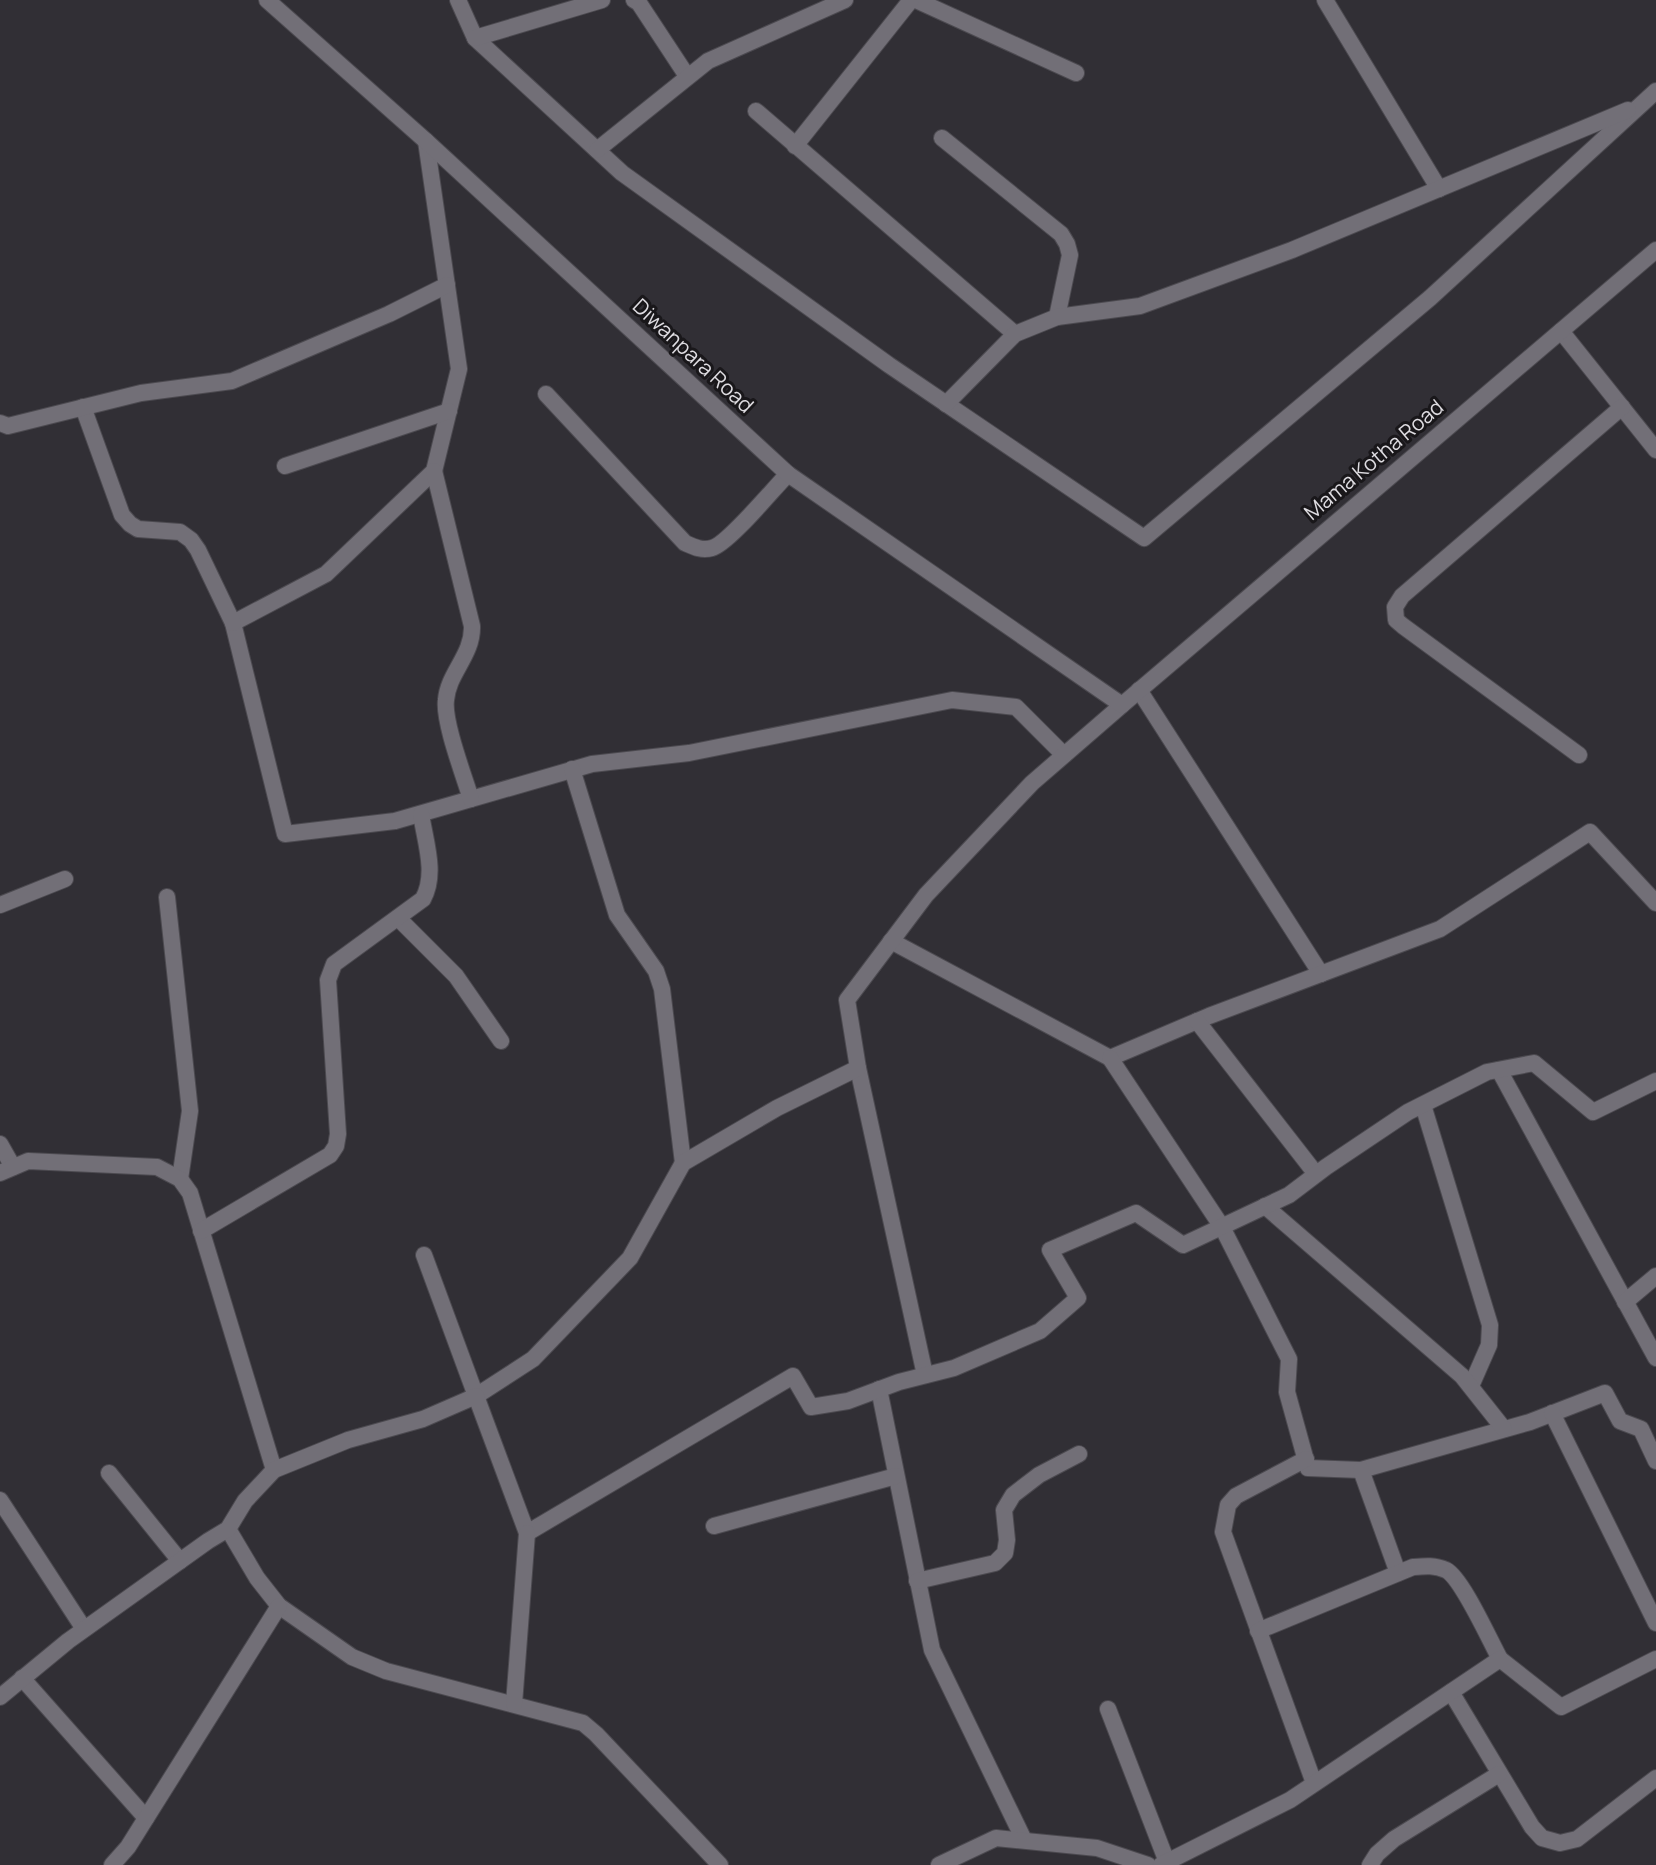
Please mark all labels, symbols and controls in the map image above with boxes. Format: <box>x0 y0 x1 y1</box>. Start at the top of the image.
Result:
street label: Diwanpara Road <box>627 292 760 419</box>
street label: Mama Kotha Road <box>1298 393 1449 526</box>

